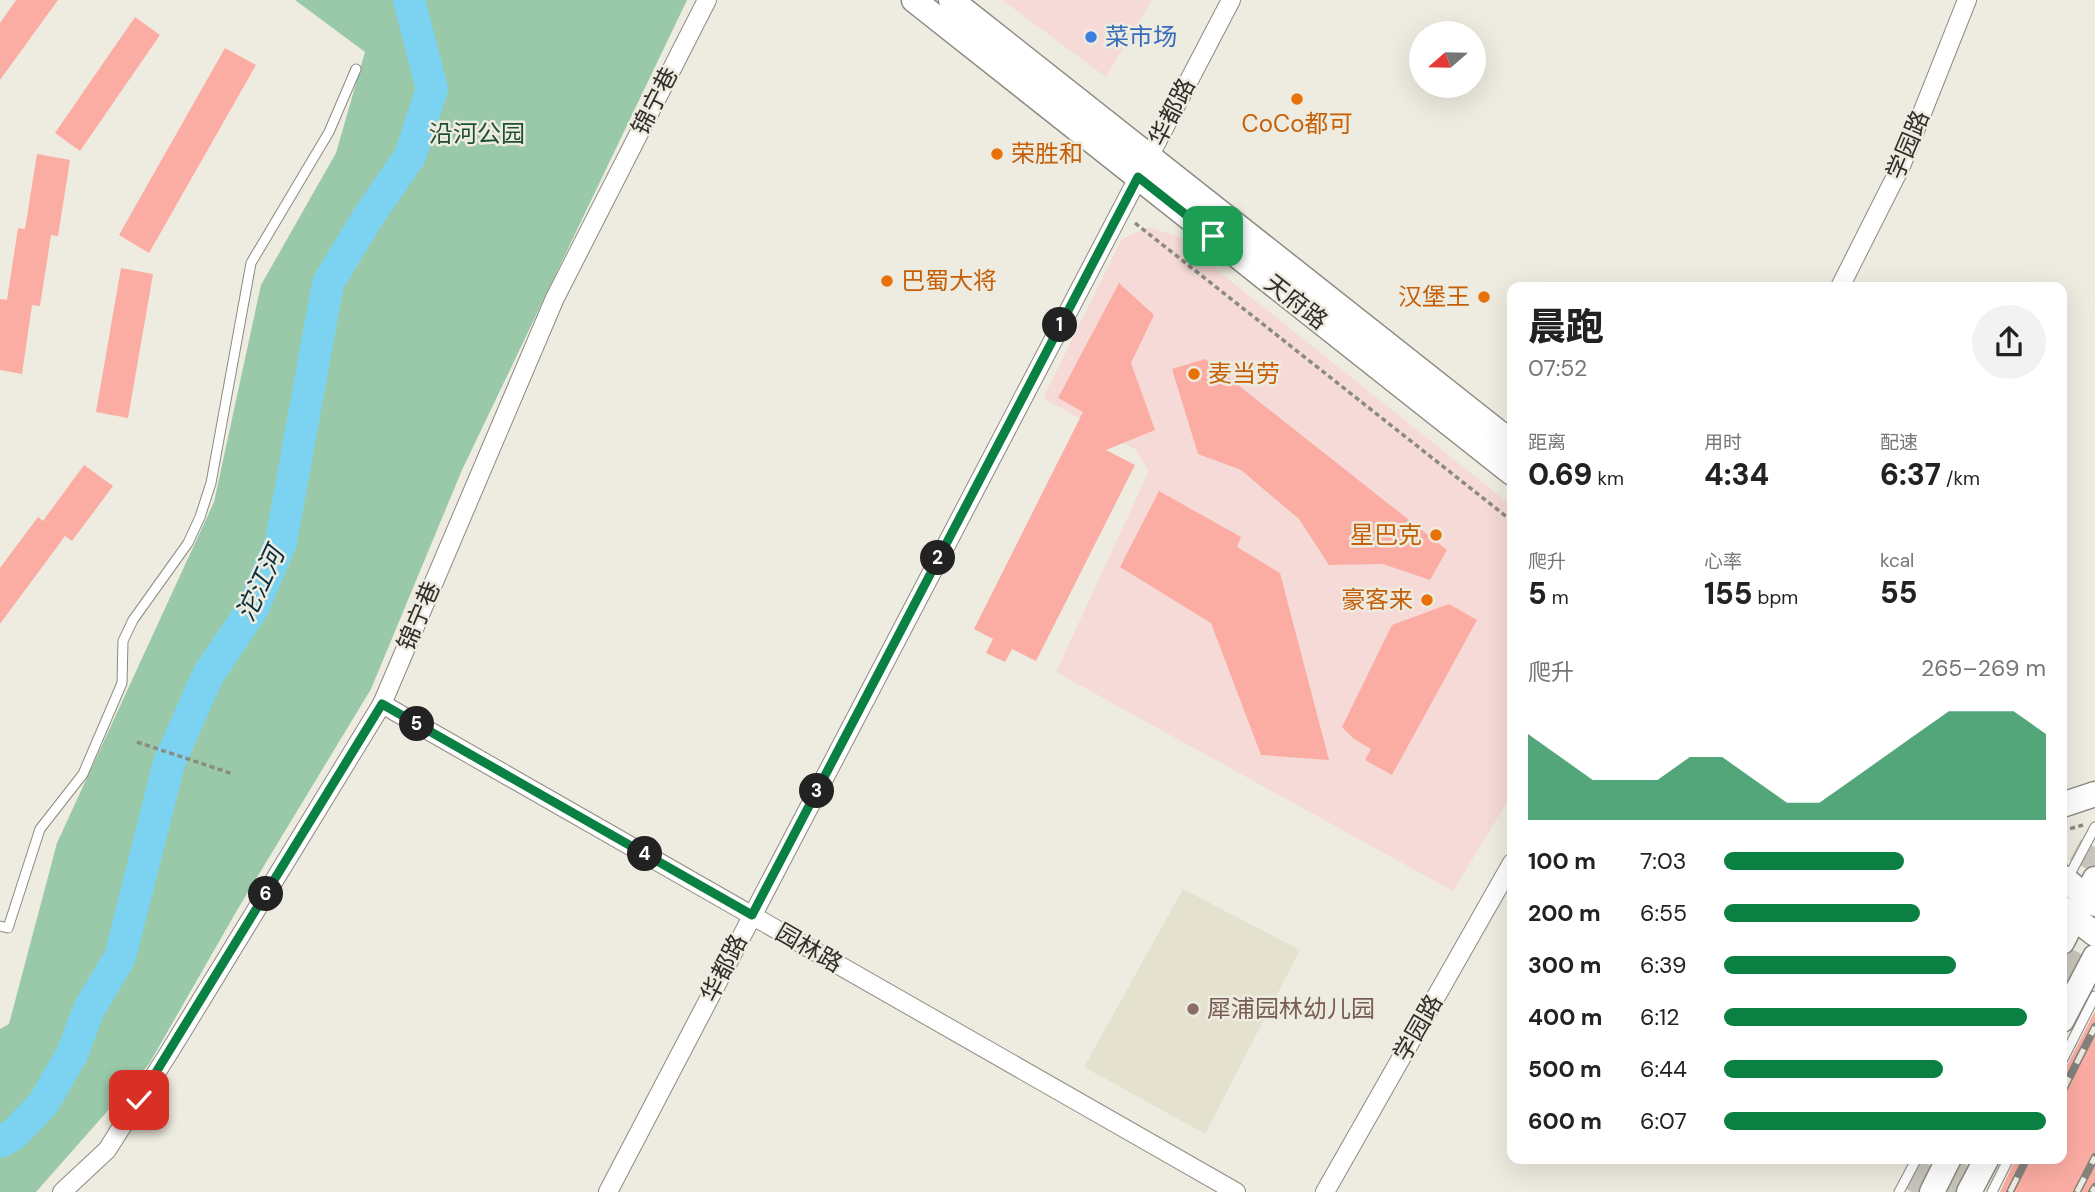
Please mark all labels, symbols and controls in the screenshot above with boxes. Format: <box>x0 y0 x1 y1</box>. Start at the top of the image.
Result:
place label: 菜市场 <box>1105 21 1177 52</box>
north arrow <box>1409 21 1486 98</box>
map controls <box>1409 21 1486 98</box>
marker: 菜市场 <box>1083 29 1099 45</box>
street label: 锦宁巷 <box>624 62 685 140</box>
street label: 华都路 <box>1141 73 1202 151</box>
marker: CoCo都可 <box>1289 91 1305 107</box>
street label: 学园路 <box>1879 106 1936 184</box>
place label: CoCo都可 <box>1242 108 1352 139</box>
park label: 沿河公园 <box>429 118 525 149</box>
place label: 荣胜和 <box>1011 138 1083 169</box>
marker: 荣胜和 <box>989 146 1005 162</box>
pin <box>1183 206 1243 266</box>
icon: arrive <box>1194 217 1232 255</box>
place label: 巴蜀大将 <box>901 265 997 296</box>
street label: 天府路 <box>1258 267 1334 336</box>
marker: 巴蜀大将 <box>879 273 895 289</box>
place label: 汉堡王 <box>1398 281 1470 312</box>
marker: 汉堡王 <box>1476 289 1492 305</box>
text: 晨跑 <box>1528 302 1604 352</box>
button: share <box>1972 305 2046 379</box>
pin: 1 <box>1042 308 1078 342</box>
text: 1 <box>1056 312 1063 337</box>
text: 07:52 <box>1528 353 1587 383</box>
place label: 麦当劳 <box>1208 358 1280 389</box>
marker: 麦当劳 <box>1186 366 1202 382</box>
text: 距离 <box>1528 430 1566 455</box>
text: 用时 <box>1704 430 1742 455</box>
text: 配速 <box>1880 430 1918 455</box>
text: 0.69 <box>1528 455 1592 494</box>
text: 4:34 <box>1704 455 1769 494</box>
text: 6:37 <box>1880 455 1941 494</box>
text: km <box>1592 466 1624 491</box>
text: /km <box>1941 466 1980 491</box>
place label: 星巴克 <box>1350 519 1422 550</box>
marker: 星巴克 <box>1428 527 1444 543</box>
water label: 沱江河 <box>228 537 294 627</box>
pin: 2 <box>920 540 956 576</box>
text: 2 <box>932 545 943 570</box>
text: kcal <box>1880 548 1914 573</box>
text: 爬升 <box>1528 549 1566 574</box>
text: 心率 <box>1704 549 1742 574</box>
text: 55 <box>1880 573 1917 612</box>
text: 5 <box>1528 574 1547 613</box>
text: 155 <box>1704 574 1752 613</box>
street label: 锦宁巷 <box>390 577 447 655</box>
place label: 豪客来 <box>1341 584 1413 615</box>
text: m <box>1547 585 1569 610</box>
text: bpm <box>1752 585 1798 610</box>
marker: 豪客来 <box>1419 592 1435 608</box>
text: 265–269 m <box>1921 653 2046 683</box>
text: 爬升 <box>1528 657 1574 687</box>
pin: 5 <box>400 706 434 742</box>
text: 5 <box>411 711 422 736</box>
pin: 3 <box>800 774 834 808</box>
text: 3 <box>811 778 822 803</box>
pin: 4 <box>628 836 662 872</box>
text: 4 <box>638 841 651 866</box>
text: 100 m <box>1528 846 1596 876</box>
text: 7:03 <box>1640 846 1686 876</box>
pin: 6 <box>248 876 284 912</box>
text: 6 <box>259 881 272 906</box>
text: 200 m <box>1528 898 1601 928</box>
text: 6:55 <box>1640 898 1687 928</box>
street label: 园林路 <box>770 916 848 979</box>
street label: 华都路 <box>693 929 754 1007</box>
text: 300 m <box>1528 950 1601 980</box>
text: 6:39 <box>1640 950 1686 980</box>
street label: 学园路 <box>1386 989 1449 1067</box>
place label: 犀浦园林幼儿园 <box>1207 993 1375 1024</box>
marker: 犀浦园林幼儿园 <box>1185 1001 1201 1017</box>
text: 400 m <box>1528 1002 1602 1032</box>
text: 6:12 <box>1640 1002 1680 1032</box>
text: 500 m <box>1528 1054 1602 1084</box>
text: 6:44 <box>1640 1054 1687 1084</box>
pin <box>109 1070 169 1130</box>
icon: check <box>120 1081 158 1119</box>
text: 600 m <box>1528 1106 1602 1136</box>
text: 6:07 <box>1640 1106 1687 1136</box>

